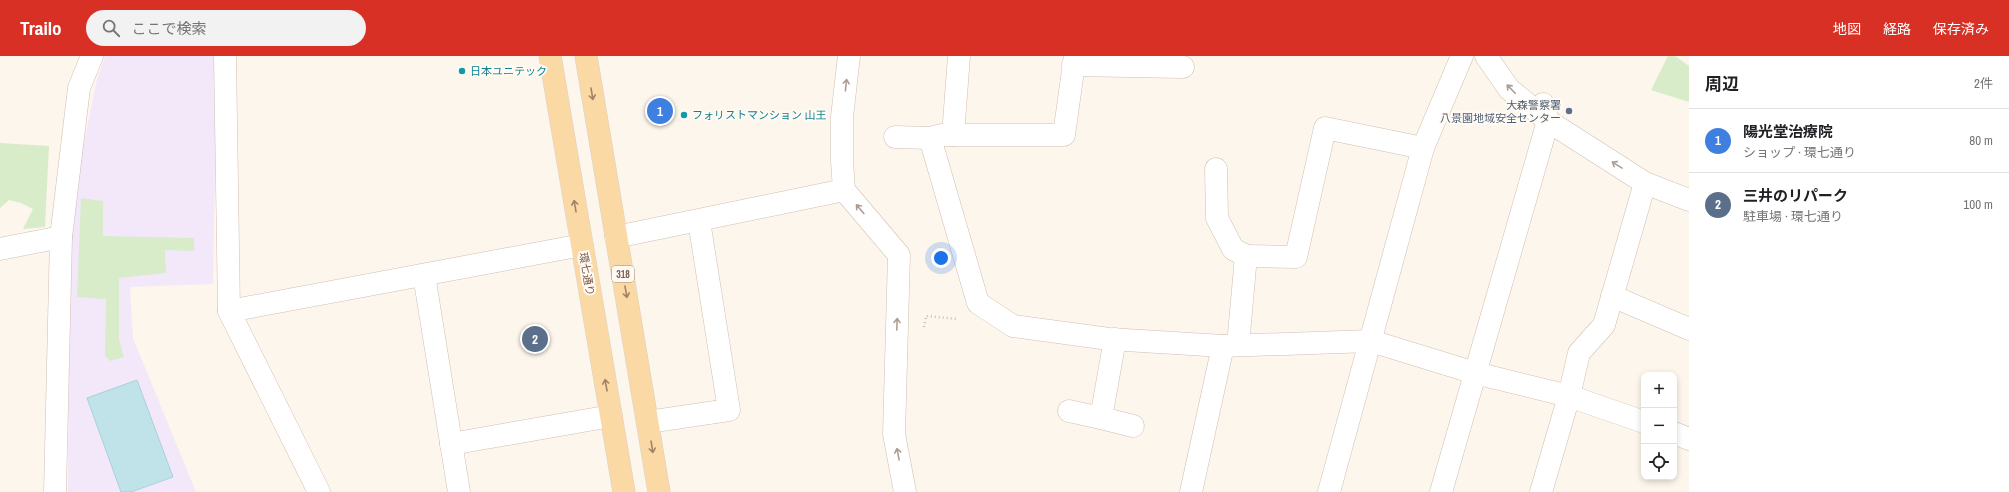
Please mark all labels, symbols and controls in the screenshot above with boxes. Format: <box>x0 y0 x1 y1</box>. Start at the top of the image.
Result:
search box <box>86 10 366 46</box>
text: Trailo <box>20 15 62 41</box>
icon: search <box>100 17 122 39</box>
text: ここで検索 <box>132 18 207 39</box>
text: 地図 <box>1833 20 1861 38</box>
text: 経路 <box>1883 20 1911 38</box>
text: 保存済み <box>1933 20 1989 38</box>
place label: 日本ユニテック <box>470 64 547 78</box>
marker: 日本ユニテック <box>457 66 467 76</box>
text: 周辺 <box>1705 72 1739 95</box>
text: 2件 <box>1974 75 1993 92</box>
one-way arrow <box>842 79 849 92</box>
one-way arrow <box>1506 84 1516 94</box>
one-way arrow <box>588 88 596 101</box>
pin: 1 <box>647 96 673 126</box>
place label: 大森警察署 八景園地域安全センター <box>1440 98 1561 125</box>
marker: 大森警察署 八景園地域安全センター <box>1564 106 1574 116</box>
place label: フォリストマンション 山王 <box>692 108 827 122</box>
marker: フォリストマンション 山王 <box>679 110 689 120</box>
text: 陽光堂治療院 <box>1743 121 1833 142</box>
text: 1 <box>1715 132 1721 149</box>
text: 80 m <box>1969 132 1993 149</box>
text: ショップ · 環七通り <box>1743 144 1856 161</box>
one-way arrow <box>1611 160 1622 169</box>
text: 三井のリパーク <box>1743 185 1848 206</box>
text: 2 <box>1715 196 1721 213</box>
text: 100 m <box>1963 196 1993 213</box>
one-way arrow <box>571 200 579 213</box>
one-way arrow <box>855 203 864 214</box>
text: 駐車場 · 環七通り <box>1743 208 1843 225</box>
your location <box>931 248 951 268</box>
street label: 環七通り <box>576 251 598 297</box>
road number: 318 <box>612 266 634 282</box>
one-way arrow <box>622 285 630 298</box>
one-way arrow <box>893 318 901 331</box>
pin: 2 <box>522 324 548 354</box>
map controls <box>1641 372 1677 480</box>
button: + <box>1641 372 1677 408</box>
one-way arrow <box>602 378 610 391</box>
button: − <box>1641 408 1677 444</box>
one-way arrow <box>648 441 656 454</box>
button: locate <box>1641 444 1677 480</box>
one-way arrow <box>893 448 901 461</box>

